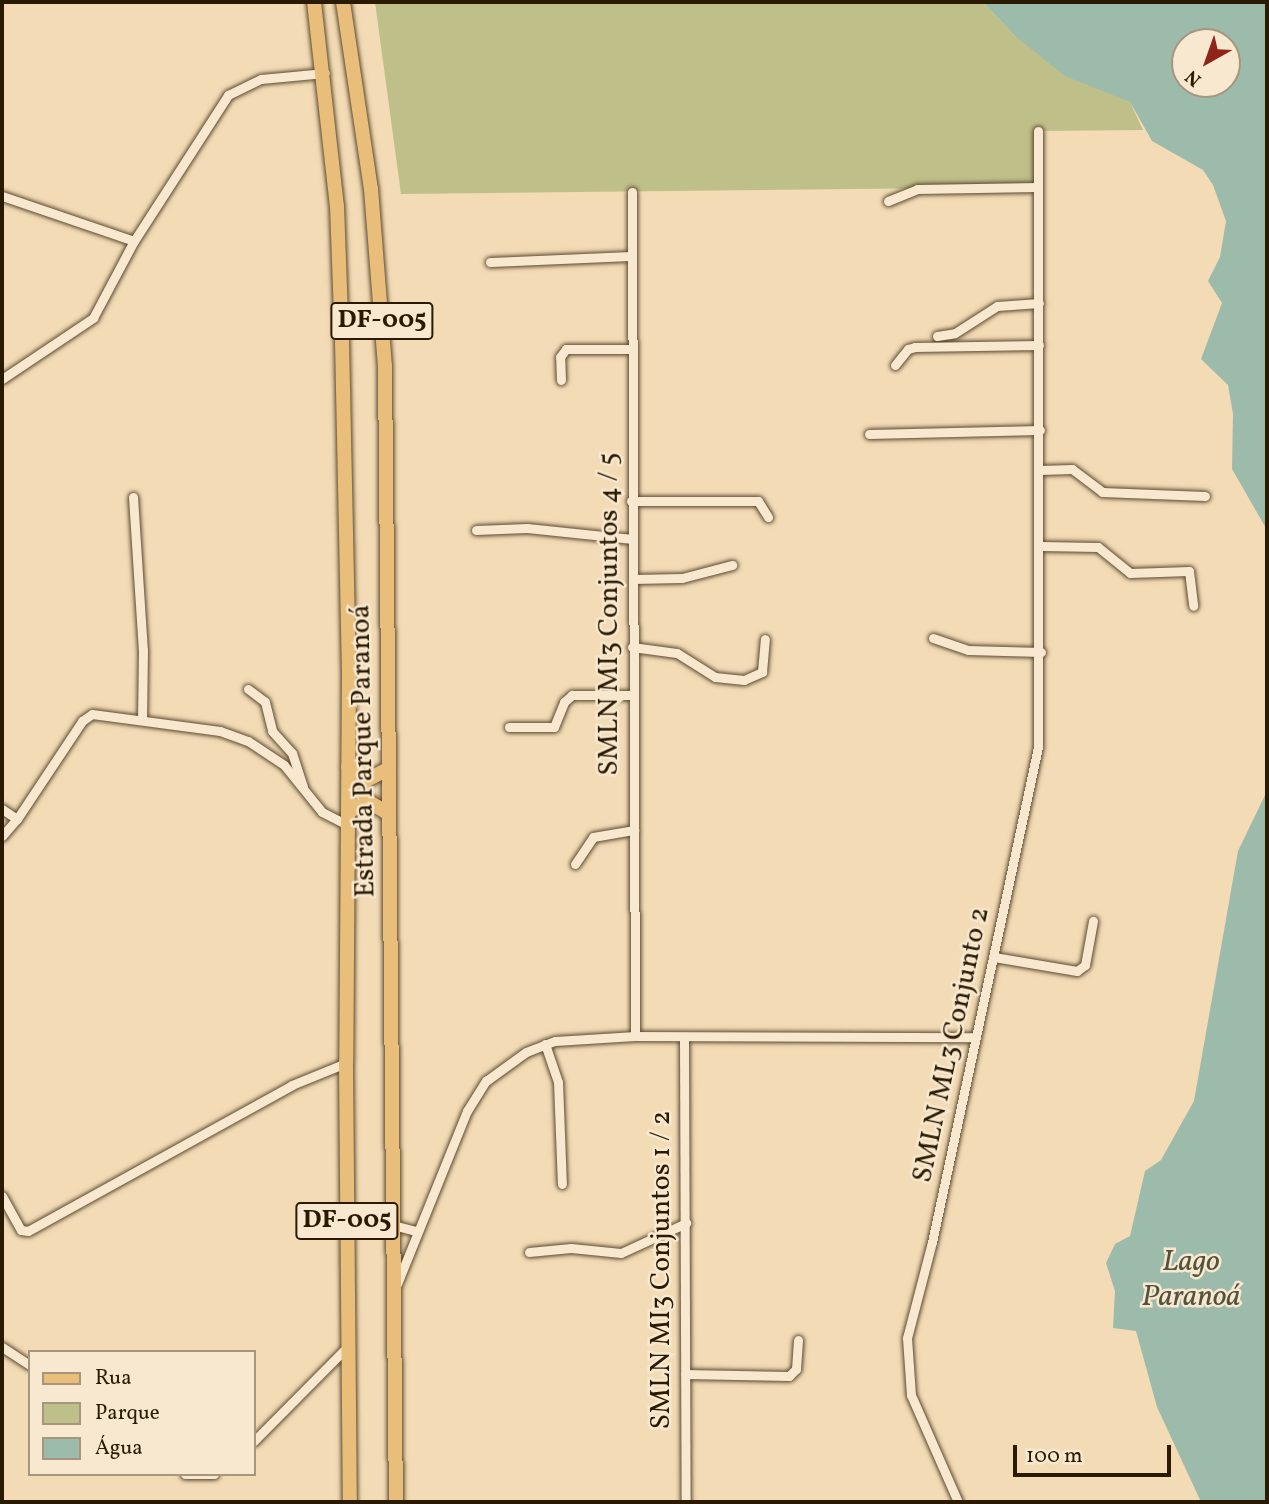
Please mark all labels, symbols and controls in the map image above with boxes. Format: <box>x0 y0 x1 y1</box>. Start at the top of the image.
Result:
north arrow <box>1171 28 1241 98</box>
text: N <box>1180 63 1207 92</box>
road number: DF-005 <box>330 298 434 344</box>
street label: SMLN MI3 Conjuntos 4 / 5 <box>593 452 627 776</box>
street label: Estrada Parque Paranoá <box>345 604 383 898</box>
street label: SMLN ML3 Conjunto 2 <box>906 904 998 1186</box>
street label: SMLN MI3 Conjuntos 1 / 2 <box>645 1110 679 1430</box>
road number: DF-005 <box>294 1198 400 1244</box>
water label: Lago Paranoá <box>1141 1244 1241 1314</box>
legend <box>28 1350 256 1476</box>
text: Rua <box>95 1364 132 1393</box>
text: Parque <box>95 1399 160 1428</box>
scale bar <box>1017 1430 1174 1474</box>
text: Água <box>95 1434 143 1463</box>
text: 100 m <box>1026 1442 1083 1471</box>

